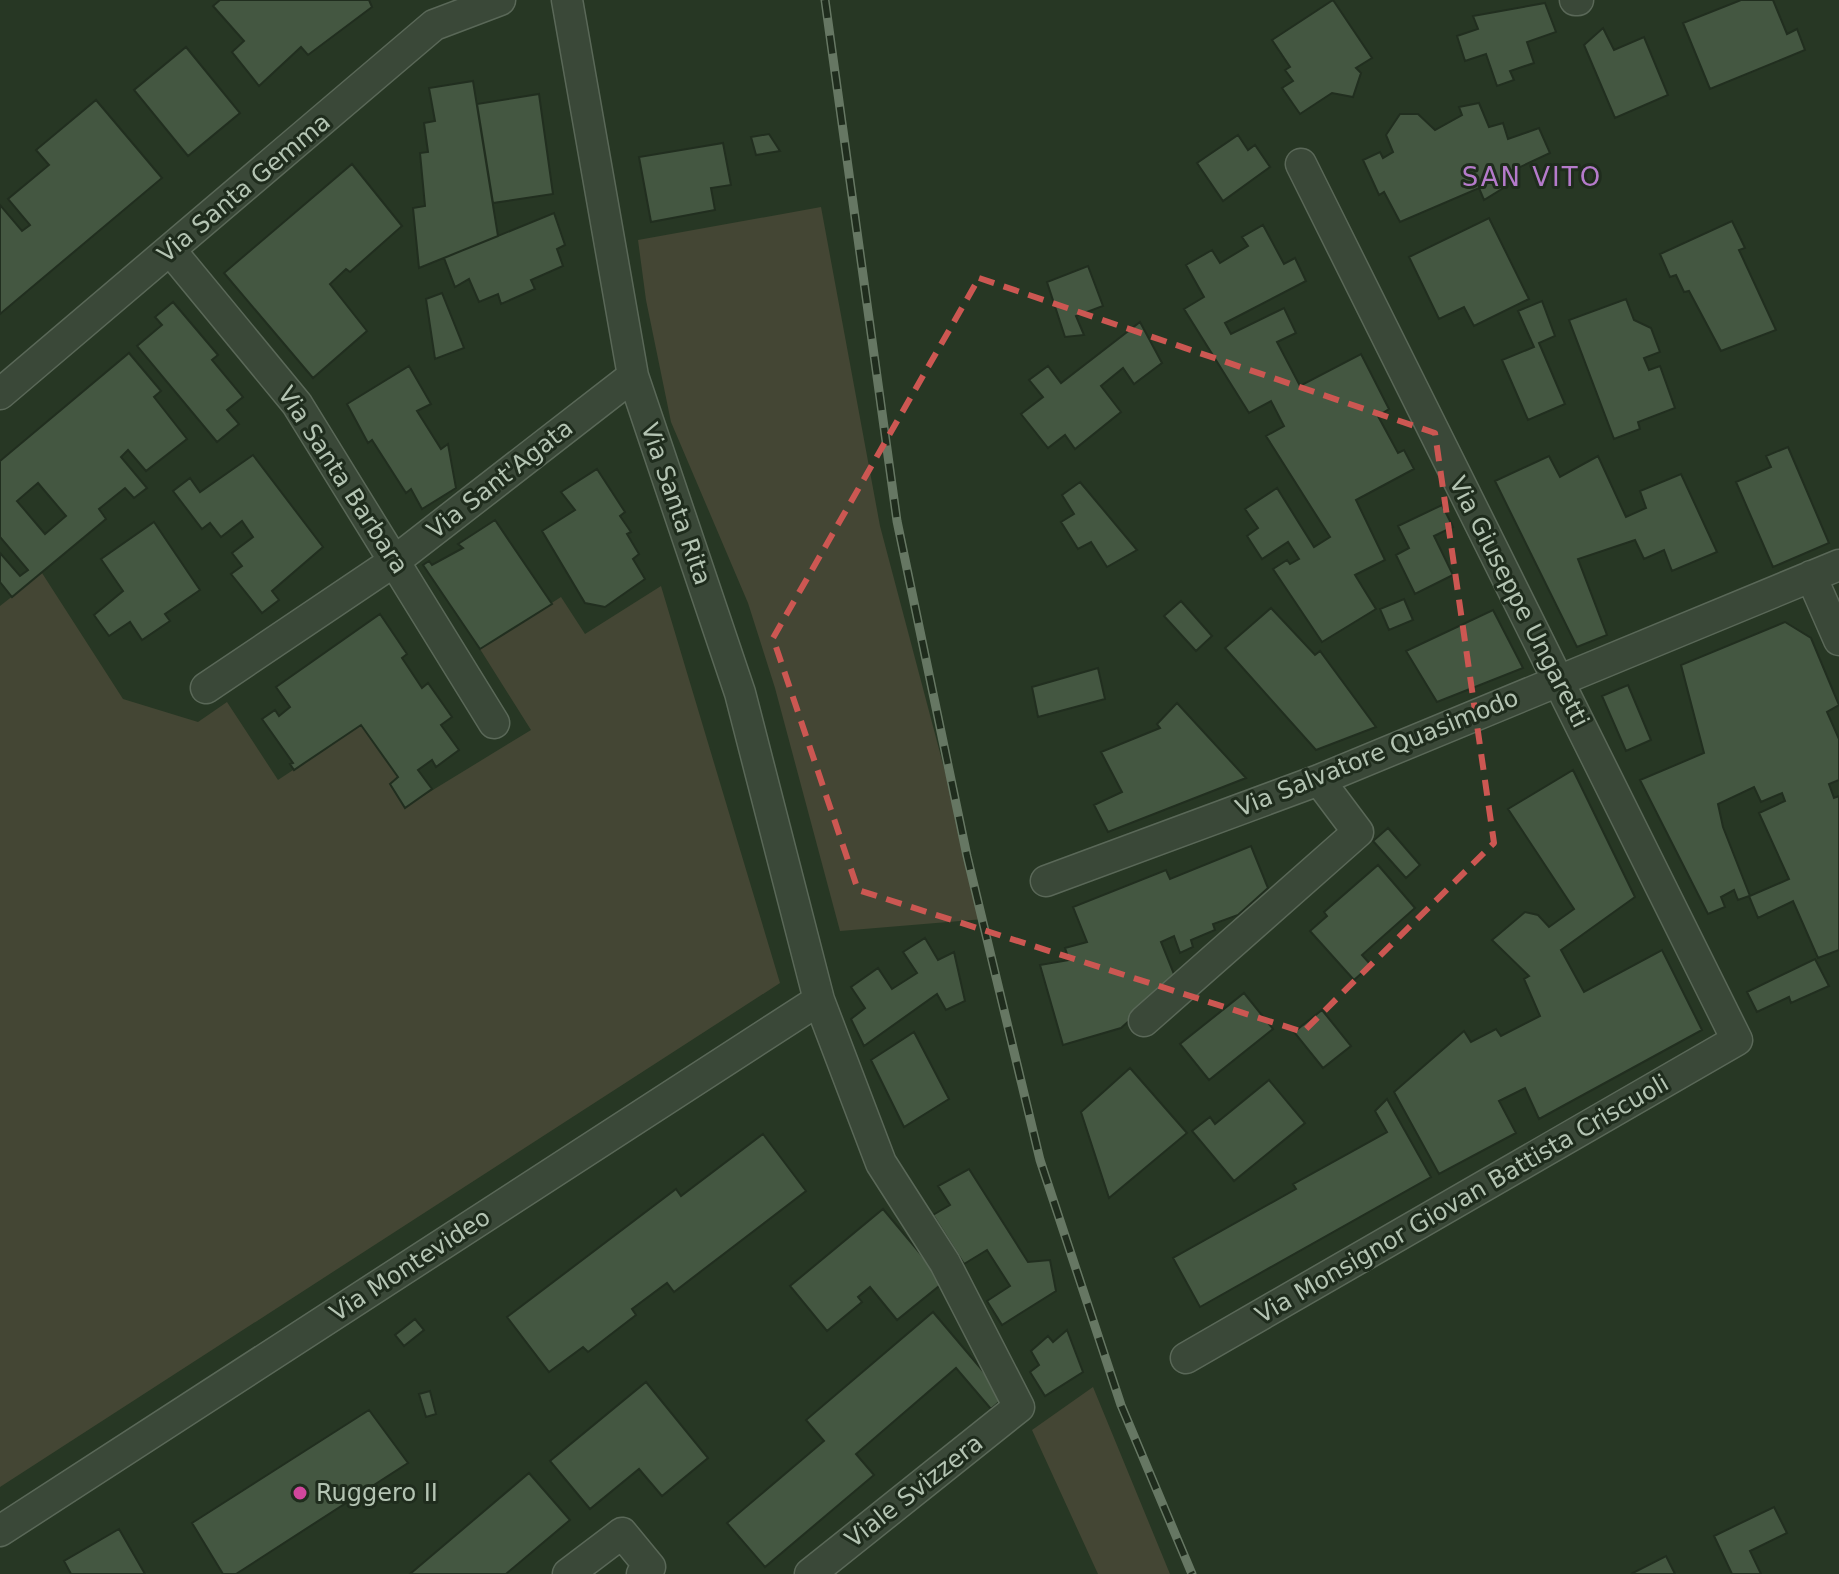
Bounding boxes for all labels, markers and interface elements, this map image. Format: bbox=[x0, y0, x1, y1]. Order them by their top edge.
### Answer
street label: Via Santa Gemma bbox=[152, 108, 336, 268]
district label: SAN VITO bbox=[1462, 162, 1602, 192]
street label: Via Santa Barbara bbox=[272, 381, 414, 579]
street label: Via Sant'Agata bbox=[422, 414, 578, 544]
street label: Via Santa Rita bbox=[635, 419, 717, 589]
street label: Via Giuseppe Ungaretti bbox=[1443, 472, 1595, 732]
street label: Via Salvatore Quasimodo bbox=[1232, 683, 1522, 823]
street label: Via Monsignor Giovan Battista Criscuoli bbox=[1251, 1069, 1673, 1329]
street label: Via Montevideo bbox=[325, 1203, 495, 1327]
street label: Viale Svizzera bbox=[840, 1429, 988, 1553]
place label: Ruggero II bbox=[316, 1479, 438, 1507]
marker: Ruggero II bbox=[291, 1484, 309, 1502]

